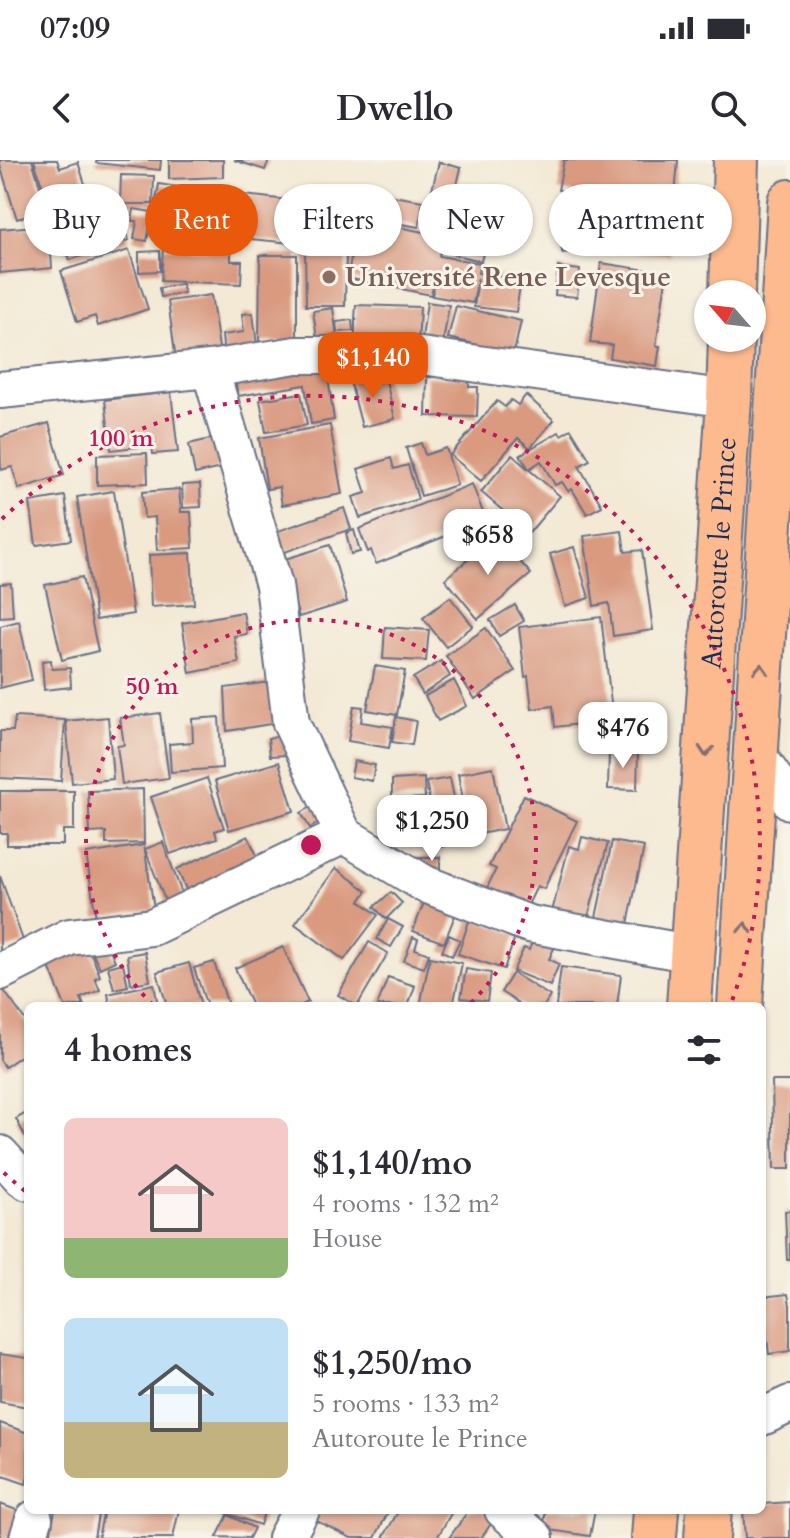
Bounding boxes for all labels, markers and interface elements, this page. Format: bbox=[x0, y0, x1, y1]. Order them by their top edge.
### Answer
text: 07:09 bbox=[40, 8, 110, 49]
text: Dwello bbox=[336, 84, 454, 133]
icon: back bbox=[40, 86, 84, 130]
icon: search bbox=[706, 86, 750, 130]
chip: Buy bbox=[24, 184, 129, 256]
chip: Rent bbox=[145, 184, 258, 256]
chip: Filters bbox=[274, 184, 402, 256]
chip: New bbox=[418, 184, 533, 256]
chip: Apartment bbox=[549, 184, 732, 256]
place label: Université Rene Levesque bbox=[345, 258, 671, 296]
marker: Université Rene Levesque bbox=[320, 268, 338, 286]
north arrow bbox=[694, 280, 766, 352]
map controls bbox=[694, 280, 766, 352]
pin: $1,140 bbox=[308, 332, 438, 400]
text: $1,140 bbox=[336, 340, 410, 375]
text: 100 m bbox=[88, 422, 155, 455]
street label: Autoroute le Prince bbox=[692, 436, 745, 670]
pin: $658 bbox=[441, 509, 535, 577]
text: $658 bbox=[461, 517, 515, 552]
one-way arrow bbox=[752, 662, 769, 675]
text: 50 m bbox=[125, 670, 179, 703]
pin: $476 bbox=[576, 702, 670, 770]
text: $476 bbox=[596, 710, 650, 745]
one-way arrow bbox=[698, 745, 715, 758]
pin: $1,250 bbox=[367, 795, 497, 863]
text: $1,250 bbox=[395, 803, 469, 838]
centre of rings bbox=[297, 831, 325, 859]
one-way arrow bbox=[736, 921, 753, 934]
text: 4 homes bbox=[64, 1027, 192, 1073]
icon: filters bbox=[682, 1028, 726, 1072]
text: $1,140/mo bbox=[312, 1140, 472, 1186]
icon: home bbox=[128, 1150, 224, 1246]
text: 4 rooms · 132 m² bbox=[312, 1186, 499, 1221]
text: House bbox=[312, 1221, 383, 1256]
text: $1,250/mo bbox=[312, 1340, 472, 1386]
icon: home bbox=[128, 1350, 224, 1446]
text: 5 rooms · 133 m² bbox=[312, 1386, 499, 1421]
text: Autoroute le Prince bbox=[312, 1421, 528, 1456]

